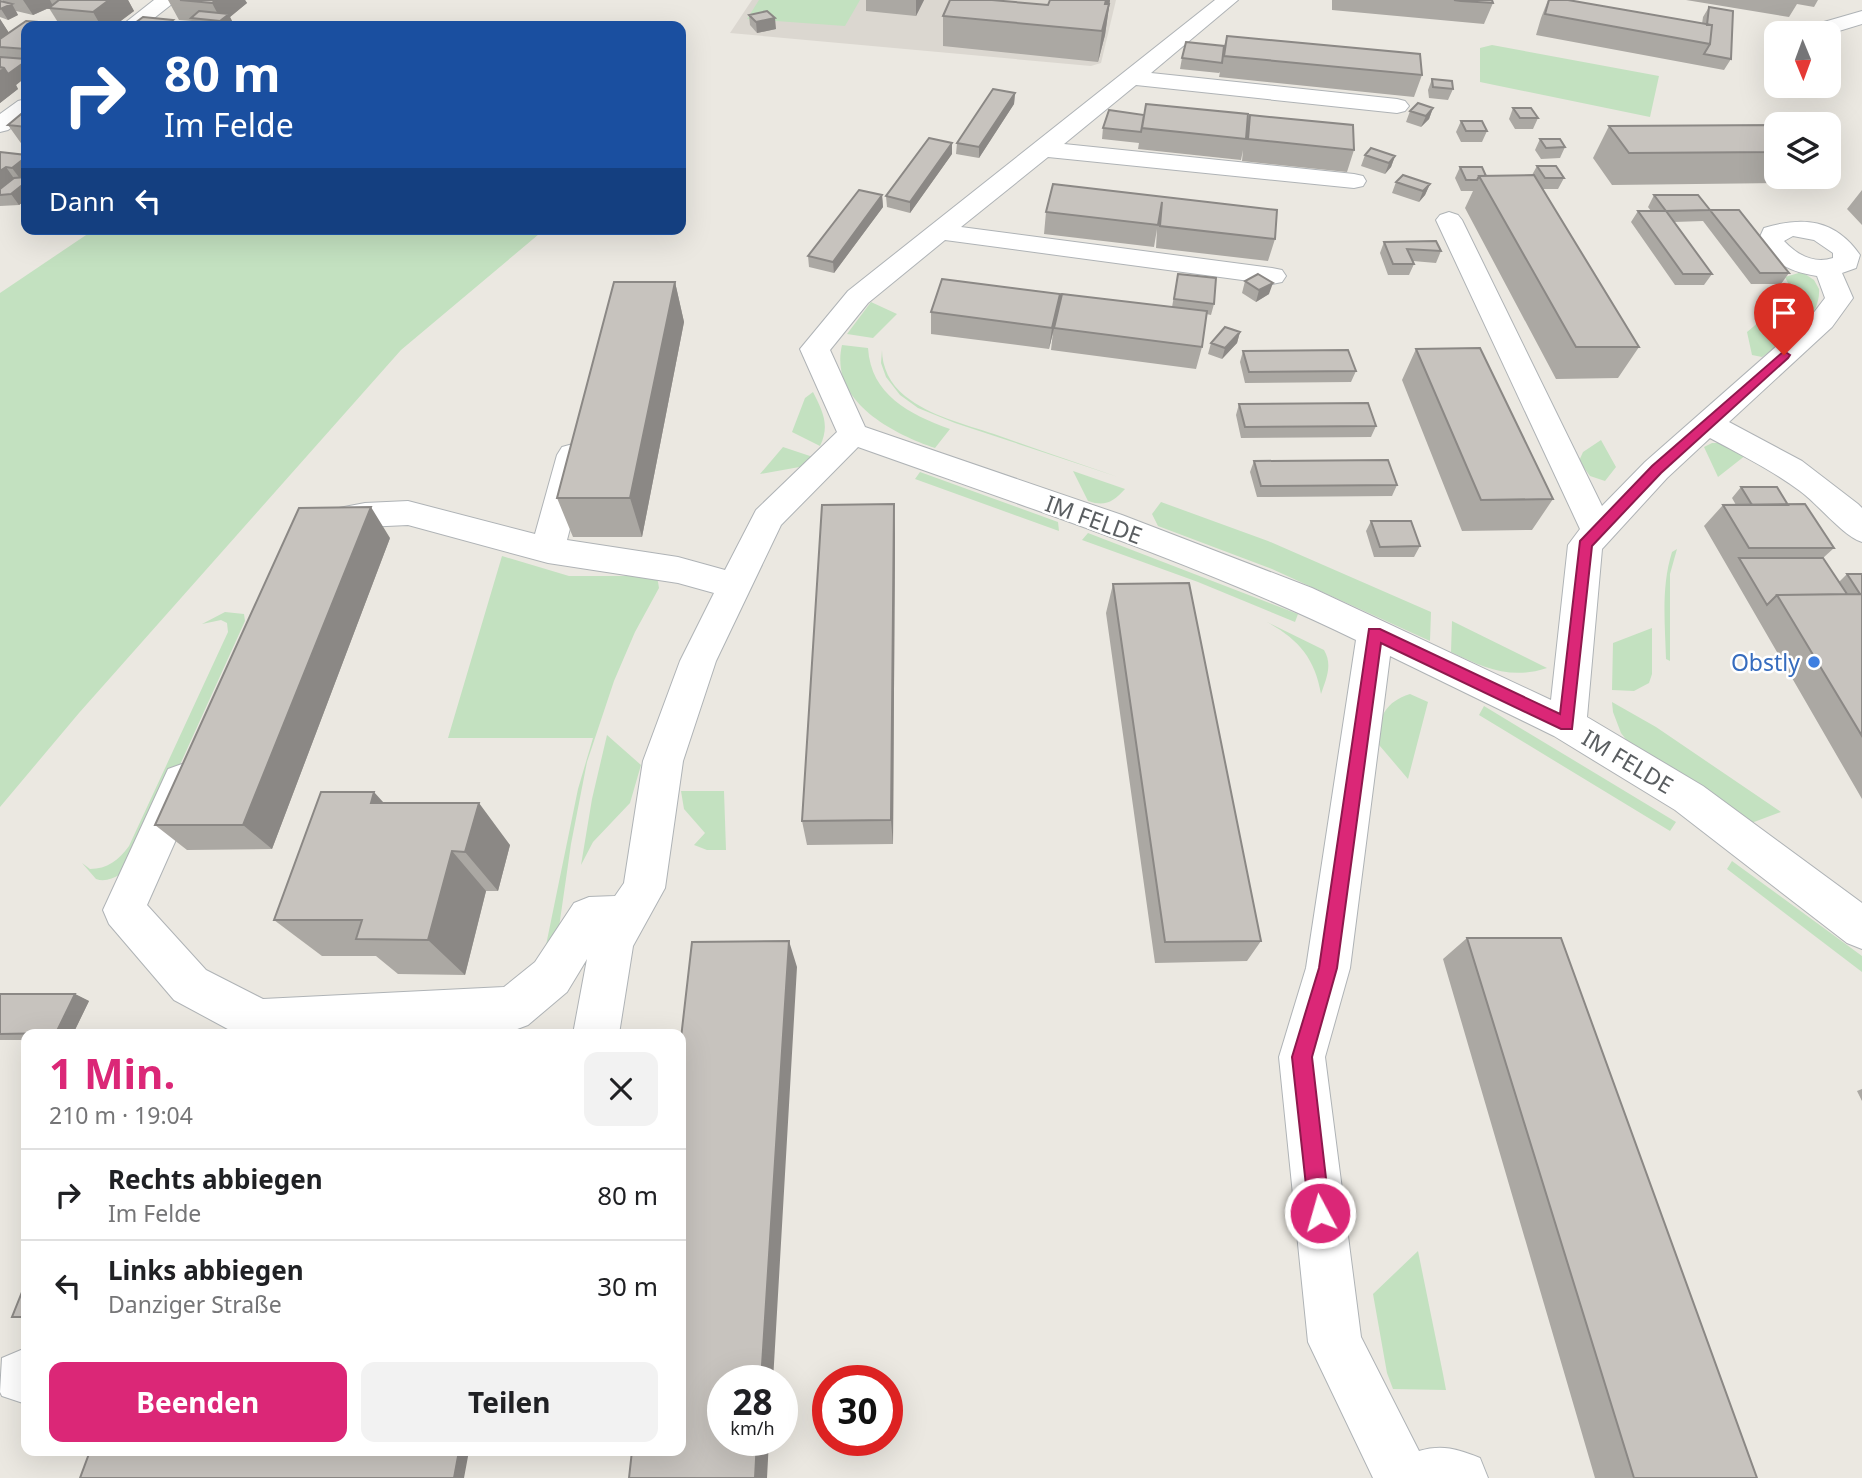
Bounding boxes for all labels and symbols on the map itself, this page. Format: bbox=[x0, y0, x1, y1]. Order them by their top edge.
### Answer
north arrow bbox=[1764, 21, 1841, 98]
pin bbox=[1754, 283, 1814, 355]
street label: IM FELDE bbox=[1041, 487, 1147, 551]
place label: Obstly bbox=[1731, 646, 1800, 678]
marker: Obstly bbox=[1806, 654, 1822, 670]
street label: IM FELDE bbox=[1576, 721, 1680, 801]
position arrow bbox=[1283, 1176, 1357, 1250]
speed limit sign: 30 bbox=[812, 1365, 903, 1456]

